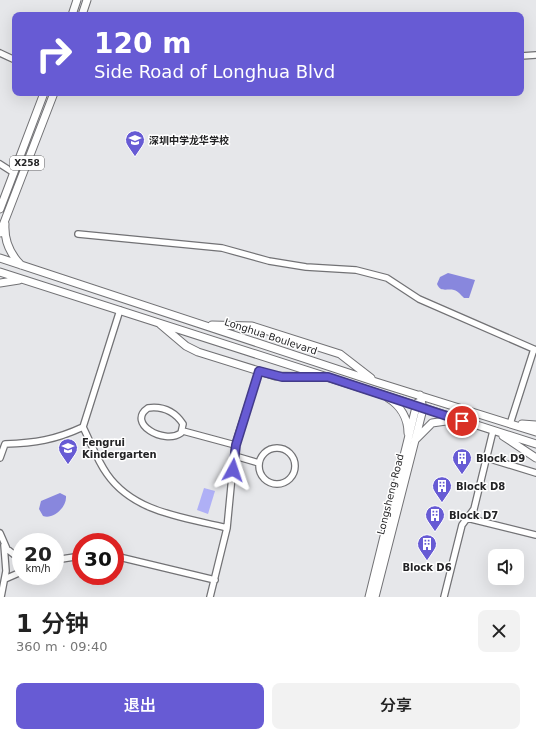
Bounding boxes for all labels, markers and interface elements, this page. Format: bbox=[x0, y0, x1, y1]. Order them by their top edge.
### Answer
text: 120 m bbox=[94, 27, 191, 60]
icon: right bbox=[28, 28, 80, 80]
text: Side Road of Longhua Blvd bbox=[94, 61, 335, 82]
school or university icon: 深圳中学龙华学校 bbox=[124, 129, 146, 157]
place label: 深圳中学龙华学校 bbox=[149, 134, 229, 146]
road number: X258 bbox=[10, 156, 44, 170]
street label: Longhua Boulevard bbox=[223, 316, 319, 357]
pin bbox=[445, 404, 479, 438]
icon: arrive bbox=[451, 410, 473, 432]
school or university icon: Fengrui Kindergarten bbox=[57, 437, 79, 465]
place label: Fengrui Kindergarten bbox=[82, 437, 157, 460]
building icon: Block D9 bbox=[451, 447, 473, 475]
position arrow bbox=[212, 449, 254, 491]
street label: Longsheng Road bbox=[375, 453, 406, 536]
place label: Block D9 bbox=[476, 453, 525, 464]
building icon: Block D8 bbox=[431, 475, 453, 503]
place label: Block D8 bbox=[456, 481, 505, 492]
building icon: Block D7 bbox=[424, 504, 446, 532]
place label: Block D7 bbox=[449, 510, 498, 521]
speed limit sign: 30 bbox=[72, 533, 124, 585]
building icon: Block D6 bbox=[416, 533, 438, 561]
text: 20 bbox=[24, 542, 52, 566]
map controls bbox=[488, 549, 524, 585]
button: sound bbox=[488, 549, 524, 585]
place label: Block D6 bbox=[402, 562, 452, 573]
text: km/h bbox=[25, 563, 51, 574]
text: 1 分钟 bbox=[16, 610, 89, 638]
button: close bbox=[478, 610, 520, 652]
text: 360 m · 09:40 bbox=[16, 639, 107, 654]
button: 退出 bbox=[16, 683, 264, 729]
button: 分享 bbox=[272, 683, 520, 729]

